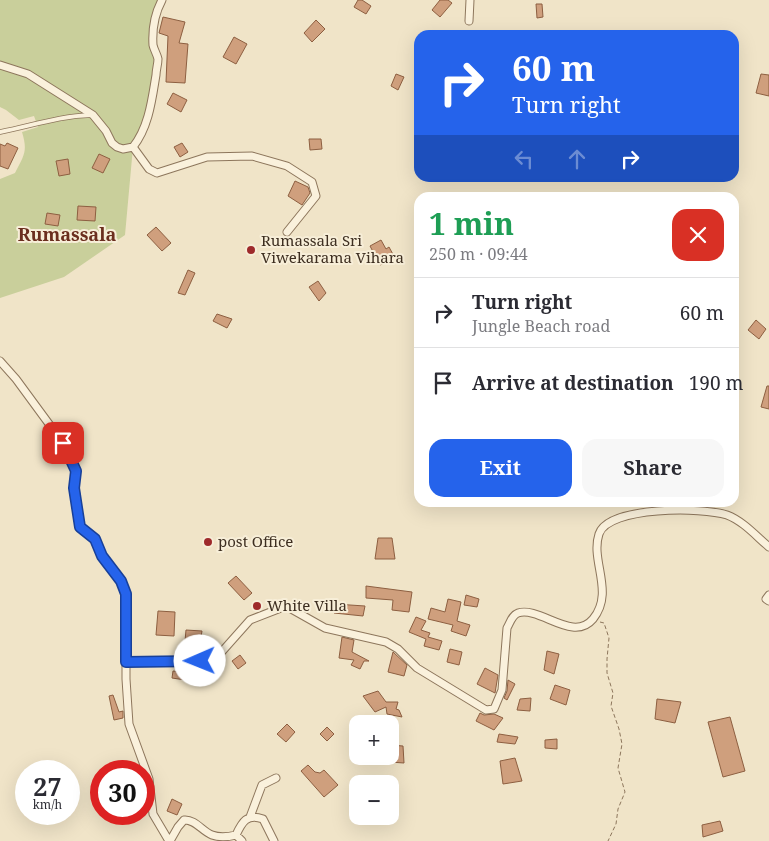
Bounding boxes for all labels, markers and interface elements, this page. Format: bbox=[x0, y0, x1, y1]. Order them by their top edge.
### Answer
text: 60 m bbox=[512, 44, 595, 91]
icon: right bbox=[429, 50, 494, 115]
text: Turn right bbox=[512, 89, 621, 119]
icon: left bbox=[510, 145, 538, 173]
icon: ahead bbox=[563, 145, 591, 173]
icon: right bbox=[616, 145, 644, 173]
text: 1 min bbox=[429, 203, 514, 244]
button: close bbox=[672, 209, 724, 261]
district label: Rumassala bbox=[18, 222, 117, 246]
place label: Rumassala Sri Viwekarama Vihara bbox=[261, 230, 404, 267]
text: 250 m · 09:44 bbox=[429, 243, 528, 265]
marker: Rumassala Sri Viwekarama Vihara bbox=[245, 244, 257, 256]
text: Turn right bbox=[472, 289, 572, 315]
icon: right bbox=[429, 299, 457, 327]
text: 60 m bbox=[680, 300, 724, 326]
text: Jungle Beach road bbox=[472, 315, 610, 337]
icon: arrive bbox=[429, 369, 457, 397]
text: Arrive at destination bbox=[472, 370, 674, 396]
text: 190 m bbox=[689, 370, 744, 396]
pin bbox=[42, 422, 84, 464]
icon: arrive bbox=[49, 429, 77, 457]
button: Exit bbox=[429, 439, 572, 497]
button: Share bbox=[582, 439, 724, 497]
place label: post Office bbox=[218, 531, 293, 551]
marker: post Office bbox=[202, 536, 214, 548]
place label: White Villa bbox=[267, 595, 347, 615]
marker: White Villa bbox=[251, 600, 263, 612]
position arrow bbox=[173, 634, 225, 686]
map controls bbox=[349, 715, 399, 825]
button: + bbox=[349, 715, 399, 765]
speed limit sign: 30 bbox=[90, 760, 155, 825]
text: 27 bbox=[33, 769, 62, 803]
button: − bbox=[349, 775, 399, 825]
text: km/h bbox=[33, 796, 62, 813]

